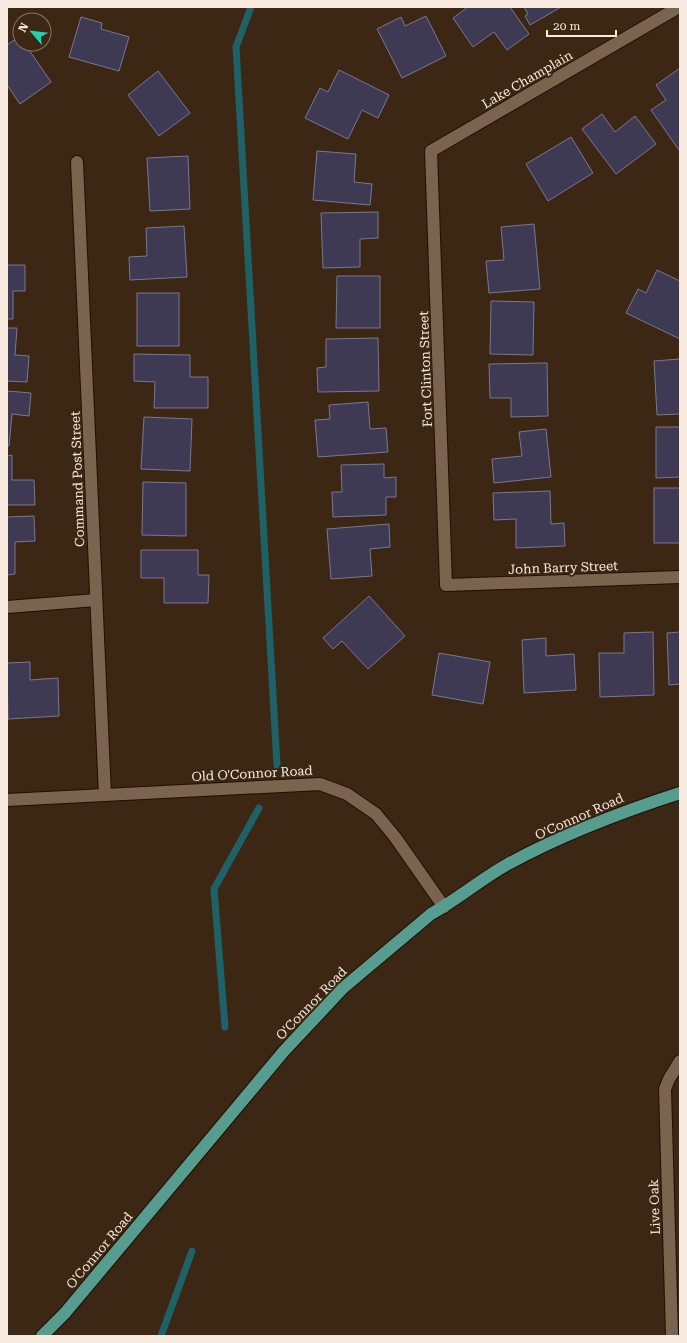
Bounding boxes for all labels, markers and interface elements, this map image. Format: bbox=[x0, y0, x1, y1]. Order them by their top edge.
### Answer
north arrow bbox=[12, 12, 52, 52]
scale bar bbox=[547, 12, 616, 38]
text: 20 m bbox=[553, 19, 580, 33]
text: N bbox=[16, 20, 32, 34]
street label: Lake Champlain bbox=[479, 47, 576, 111]
street label: Fort Clinton Street bbox=[416, 310, 435, 427]
street label: Command Post Street bbox=[68, 411, 87, 547]
street label: John Barry Street bbox=[508, 558, 618, 577]
street label: Old O'Connor Road bbox=[191, 763, 314, 784]
street label: O'Connor Road bbox=[533, 790, 626, 843]
street label: O'Connor Road bbox=[273, 963, 350, 1043]
street label: Live Oak bbox=[646, 1179, 663, 1235]
street label: O'Connor Road bbox=[63, 1209, 136, 1292]

